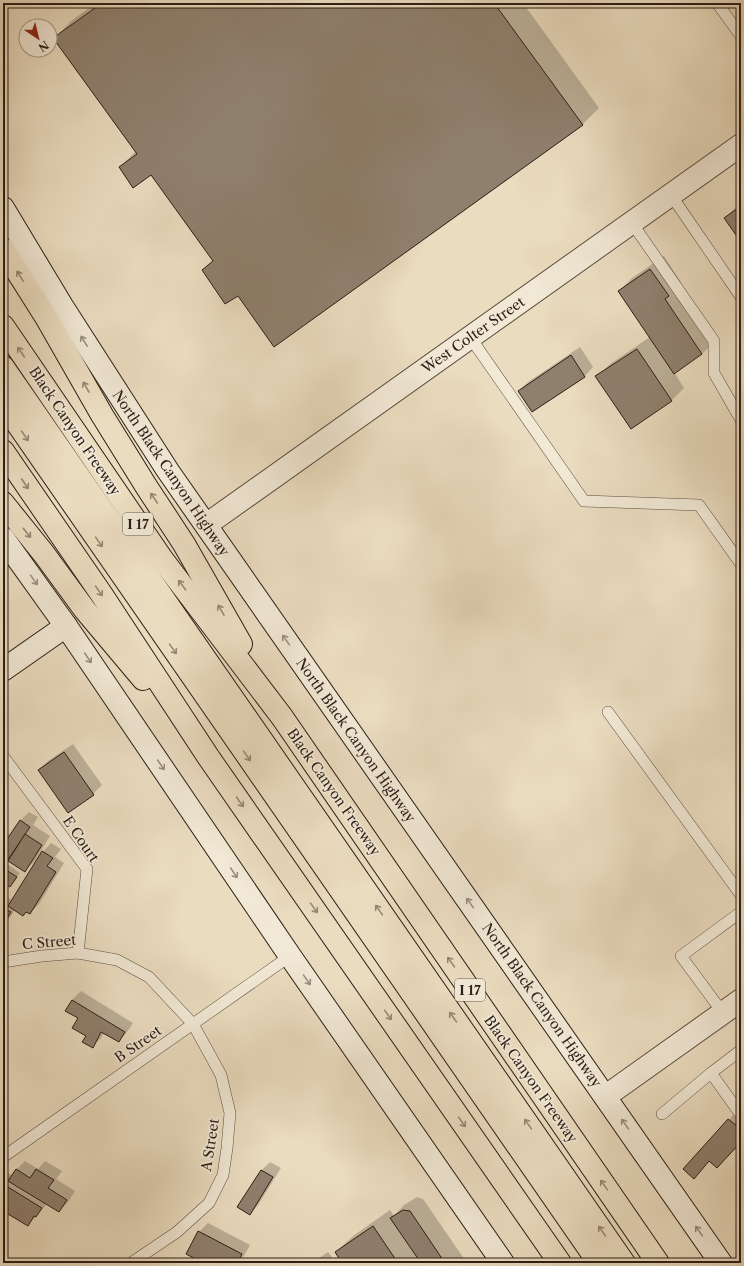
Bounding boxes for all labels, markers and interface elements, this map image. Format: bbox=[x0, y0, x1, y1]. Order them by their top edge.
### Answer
north arrow bbox=[18, 18, 58, 58]
text: N bbox=[35, 38, 52, 55]
one-way arrow bbox=[16, 271, 24, 282]
street label: West Colter Street bbox=[417, 293, 528, 378]
one-way arrow bbox=[79, 335, 87, 347]
one-way arrow bbox=[17, 346, 25, 357]
street label: Black Canyon Freeway bbox=[25, 363, 125, 499]
one-way arrow bbox=[82, 381, 90, 393]
street label: North Black Canyon Highway bbox=[109, 387, 233, 560]
one-way arrow bbox=[21, 430, 29, 441]
one-way arrow bbox=[21, 478, 29, 489]
one-way arrow bbox=[150, 493, 158, 504]
road number: I 17 bbox=[123, 513, 153, 535]
one-way arrow bbox=[23, 528, 32, 539]
one-way arrow bbox=[95, 537, 103, 548]
one-way arrow bbox=[30, 575, 38, 586]
one-way arrow bbox=[178, 580, 186, 591]
one-way arrow bbox=[95, 585, 103, 596]
one-way arrow bbox=[217, 604, 225, 616]
one-way arrow bbox=[282, 635, 290, 646]
one-way arrow bbox=[169, 643, 177, 654]
one-way arrow bbox=[84, 652, 92, 663]
street label: North Black Canyon Highway bbox=[292, 654, 420, 826]
street label: Black Canyon Freeway bbox=[283, 725, 385, 859]
one-way arrow bbox=[243, 750, 251, 761]
one-way arrow bbox=[157, 760, 165, 771]
one-way arrow bbox=[236, 796, 244, 807]
street label: E Court bbox=[59, 812, 103, 866]
one-way arrow bbox=[230, 867, 238, 878]
one-way arrow bbox=[466, 897, 474, 908]
one-way arrow bbox=[310, 903, 318, 914]
one-way arrow bbox=[375, 905, 383, 916]
street label: North Black Canyon Highway bbox=[478, 919, 606, 1091]
street label: C Street bbox=[21, 931, 77, 953]
one-way arrow bbox=[447, 957, 455, 968]
one-way arrow bbox=[303, 975, 311, 986]
road number: I 17 bbox=[455, 979, 485, 1001]
one-way arrow bbox=[384, 1009, 392, 1020]
one-way arrow bbox=[449, 1012, 457, 1023]
street label: Black Canyon Freeway bbox=[480, 1012, 582, 1146]
street label: B Street bbox=[111, 1021, 165, 1067]
one-way arrow bbox=[458, 1116, 466, 1127]
street label: A Street bbox=[197, 1117, 223, 1174]
one-way arrow bbox=[524, 1119, 532, 1130]
one-way arrow bbox=[621, 1119, 629, 1130]
one-way arrow bbox=[600, 1179, 608, 1190]
one-way arrow bbox=[598, 1226, 606, 1237]
one-way arrow bbox=[695, 1226, 703, 1237]

